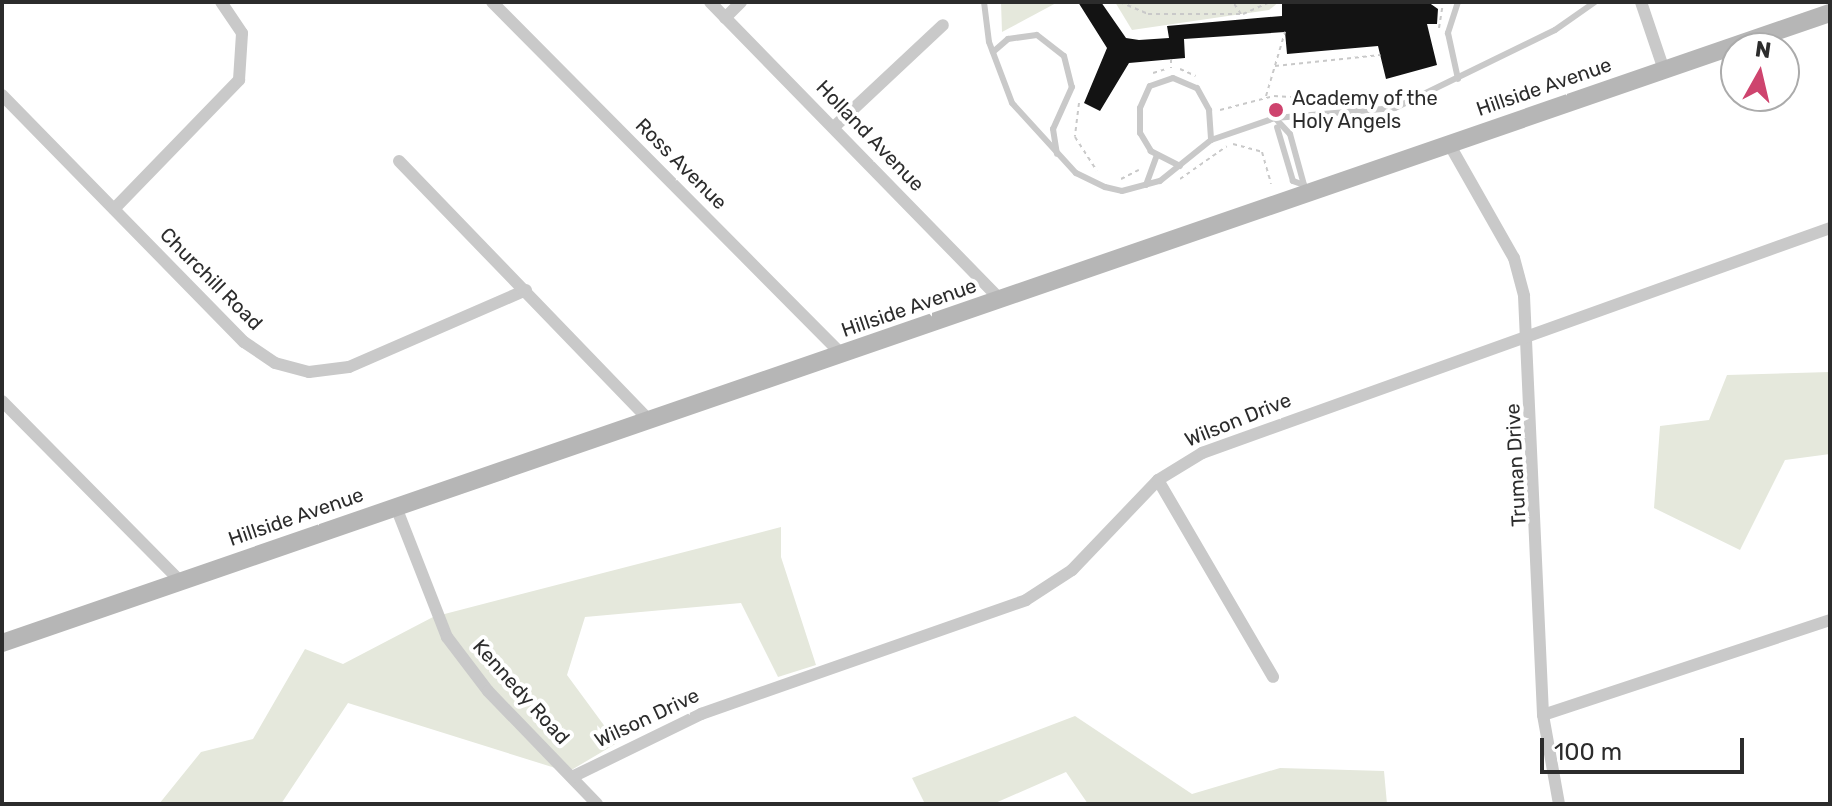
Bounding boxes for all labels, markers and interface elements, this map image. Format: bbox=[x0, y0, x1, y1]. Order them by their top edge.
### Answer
north arrow bbox=[1720, 32, 1800, 112]
text: N bbox=[1753, 35, 1773, 64]
street label: Hillside Avenue bbox=[1473, 53, 1615, 121]
street label: Holland Avenue bbox=[811, 75, 929, 197]
place label: Academy of the Holy Angels bbox=[1292, 86, 1439, 133]
marker: Academy of the Holy Angels bbox=[1267, 101, 1285, 119]
street label: Ross Avenue bbox=[630, 113, 732, 215]
street label: Churchill Road bbox=[155, 223, 267, 335]
street label: Hillside Avenue bbox=[838, 274, 980, 342]
street label: Wilson Drive bbox=[1181, 388, 1295, 452]
street label: Truman Drive bbox=[1501, 403, 1531, 527]
street label: Hillside Avenue bbox=[225, 483, 367, 551]
street label: Kennedy Road bbox=[467, 634, 575, 750]
street label: Wilson Drive bbox=[591, 683, 703, 753]
scale bar bbox=[1544, 722, 1748, 772]
text: 100 m bbox=[1554, 738, 1622, 766]

